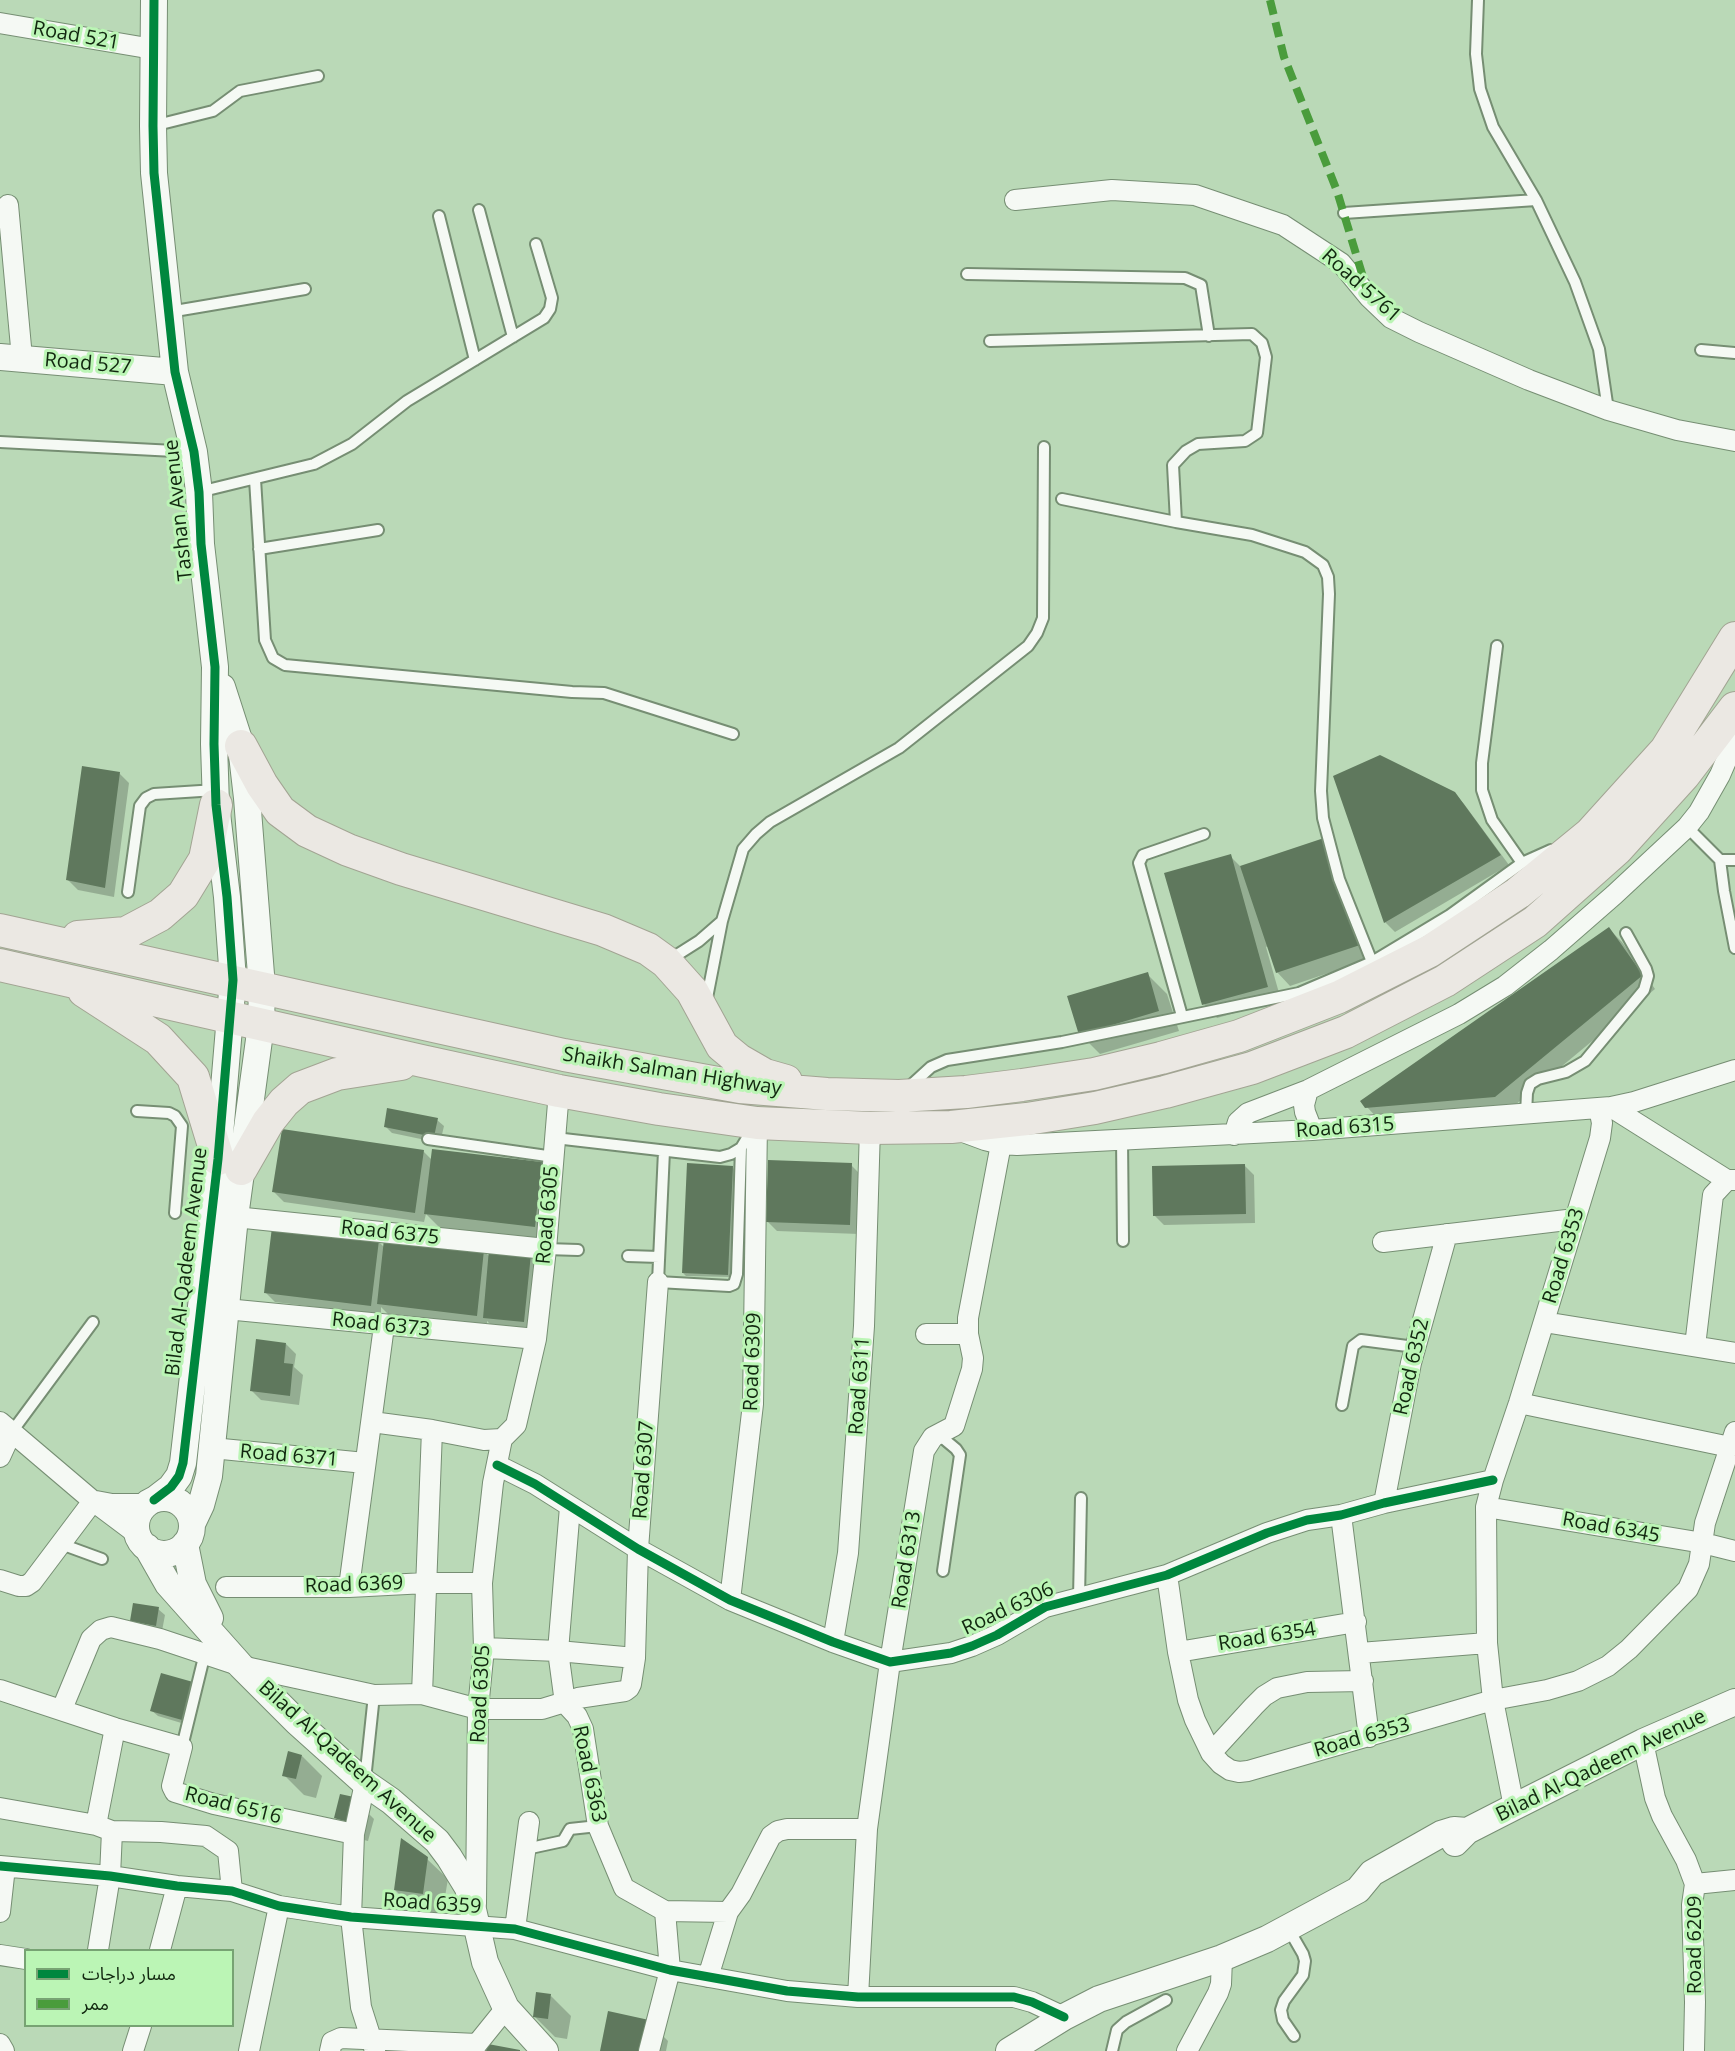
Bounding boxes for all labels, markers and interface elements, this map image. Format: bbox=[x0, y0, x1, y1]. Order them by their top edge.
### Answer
street label: Road 521 bbox=[31, 17, 121, 55]
street label: Road 5761 bbox=[1316, 244, 1406, 328]
street label: Road 527 bbox=[44, 348, 132, 380]
street label: Tashan Avenue bbox=[160, 438, 198, 582]
street label: Shaikh Salman Highway bbox=[561, 1043, 783, 1101]
street label: Road 6315 bbox=[1295, 1113, 1395, 1143]
street label: Bilad Al-Qadeem Avenue bbox=[161, 1146, 213, 1378]
street label: Road 6305 bbox=[532, 1165, 564, 1265]
street label: Road 6353 bbox=[1538, 1205, 1590, 1307]
street label: Road 6375 bbox=[340, 1216, 440, 1250]
street label: Road 6373 bbox=[331, 1308, 431, 1342]
street label: Road 6309 bbox=[739, 1312, 767, 1412]
street label: Road 6352 bbox=[1389, 1316, 1435, 1418]
street label: Road 6311 bbox=[845, 1336, 875, 1436]
street label: Road 6307 bbox=[629, 1420, 659, 1520]
street label: Road 6371 bbox=[239, 1440, 339, 1472]
street label: Road 6345 bbox=[1560, 1508, 1662, 1548]
street label: Road 6313 bbox=[887, 1509, 927, 1611]
street label: Road 6369 bbox=[304, 1571, 404, 1599]
street label: Road 6306 bbox=[958, 1577, 1058, 1641]
street label: Road 6354 bbox=[1216, 1617, 1318, 1657]
street label: Road 6305 bbox=[466, 1644, 496, 1744]
street label: Bilad Al-Qadeem Avenue bbox=[253, 1676, 441, 1848]
street label: Bilad Al-Qadeem Avenue bbox=[1492, 1705, 1710, 1827]
street label: Road 6353 bbox=[1311, 1713, 1413, 1763]
street label: Road 6363 bbox=[567, 1723, 611, 1825]
street label: Road 6516 bbox=[182, 1782, 284, 1830]
street label: Road 6359 bbox=[382, 1889, 482, 1919]
street label: Road 6209 bbox=[1683, 1896, 1707, 1994]
legend bbox=[24, 1949, 234, 2027]
text: مسار دراجات bbox=[82, 1961, 176, 1985]
text: ممر bbox=[82, 1991, 109, 2015]

